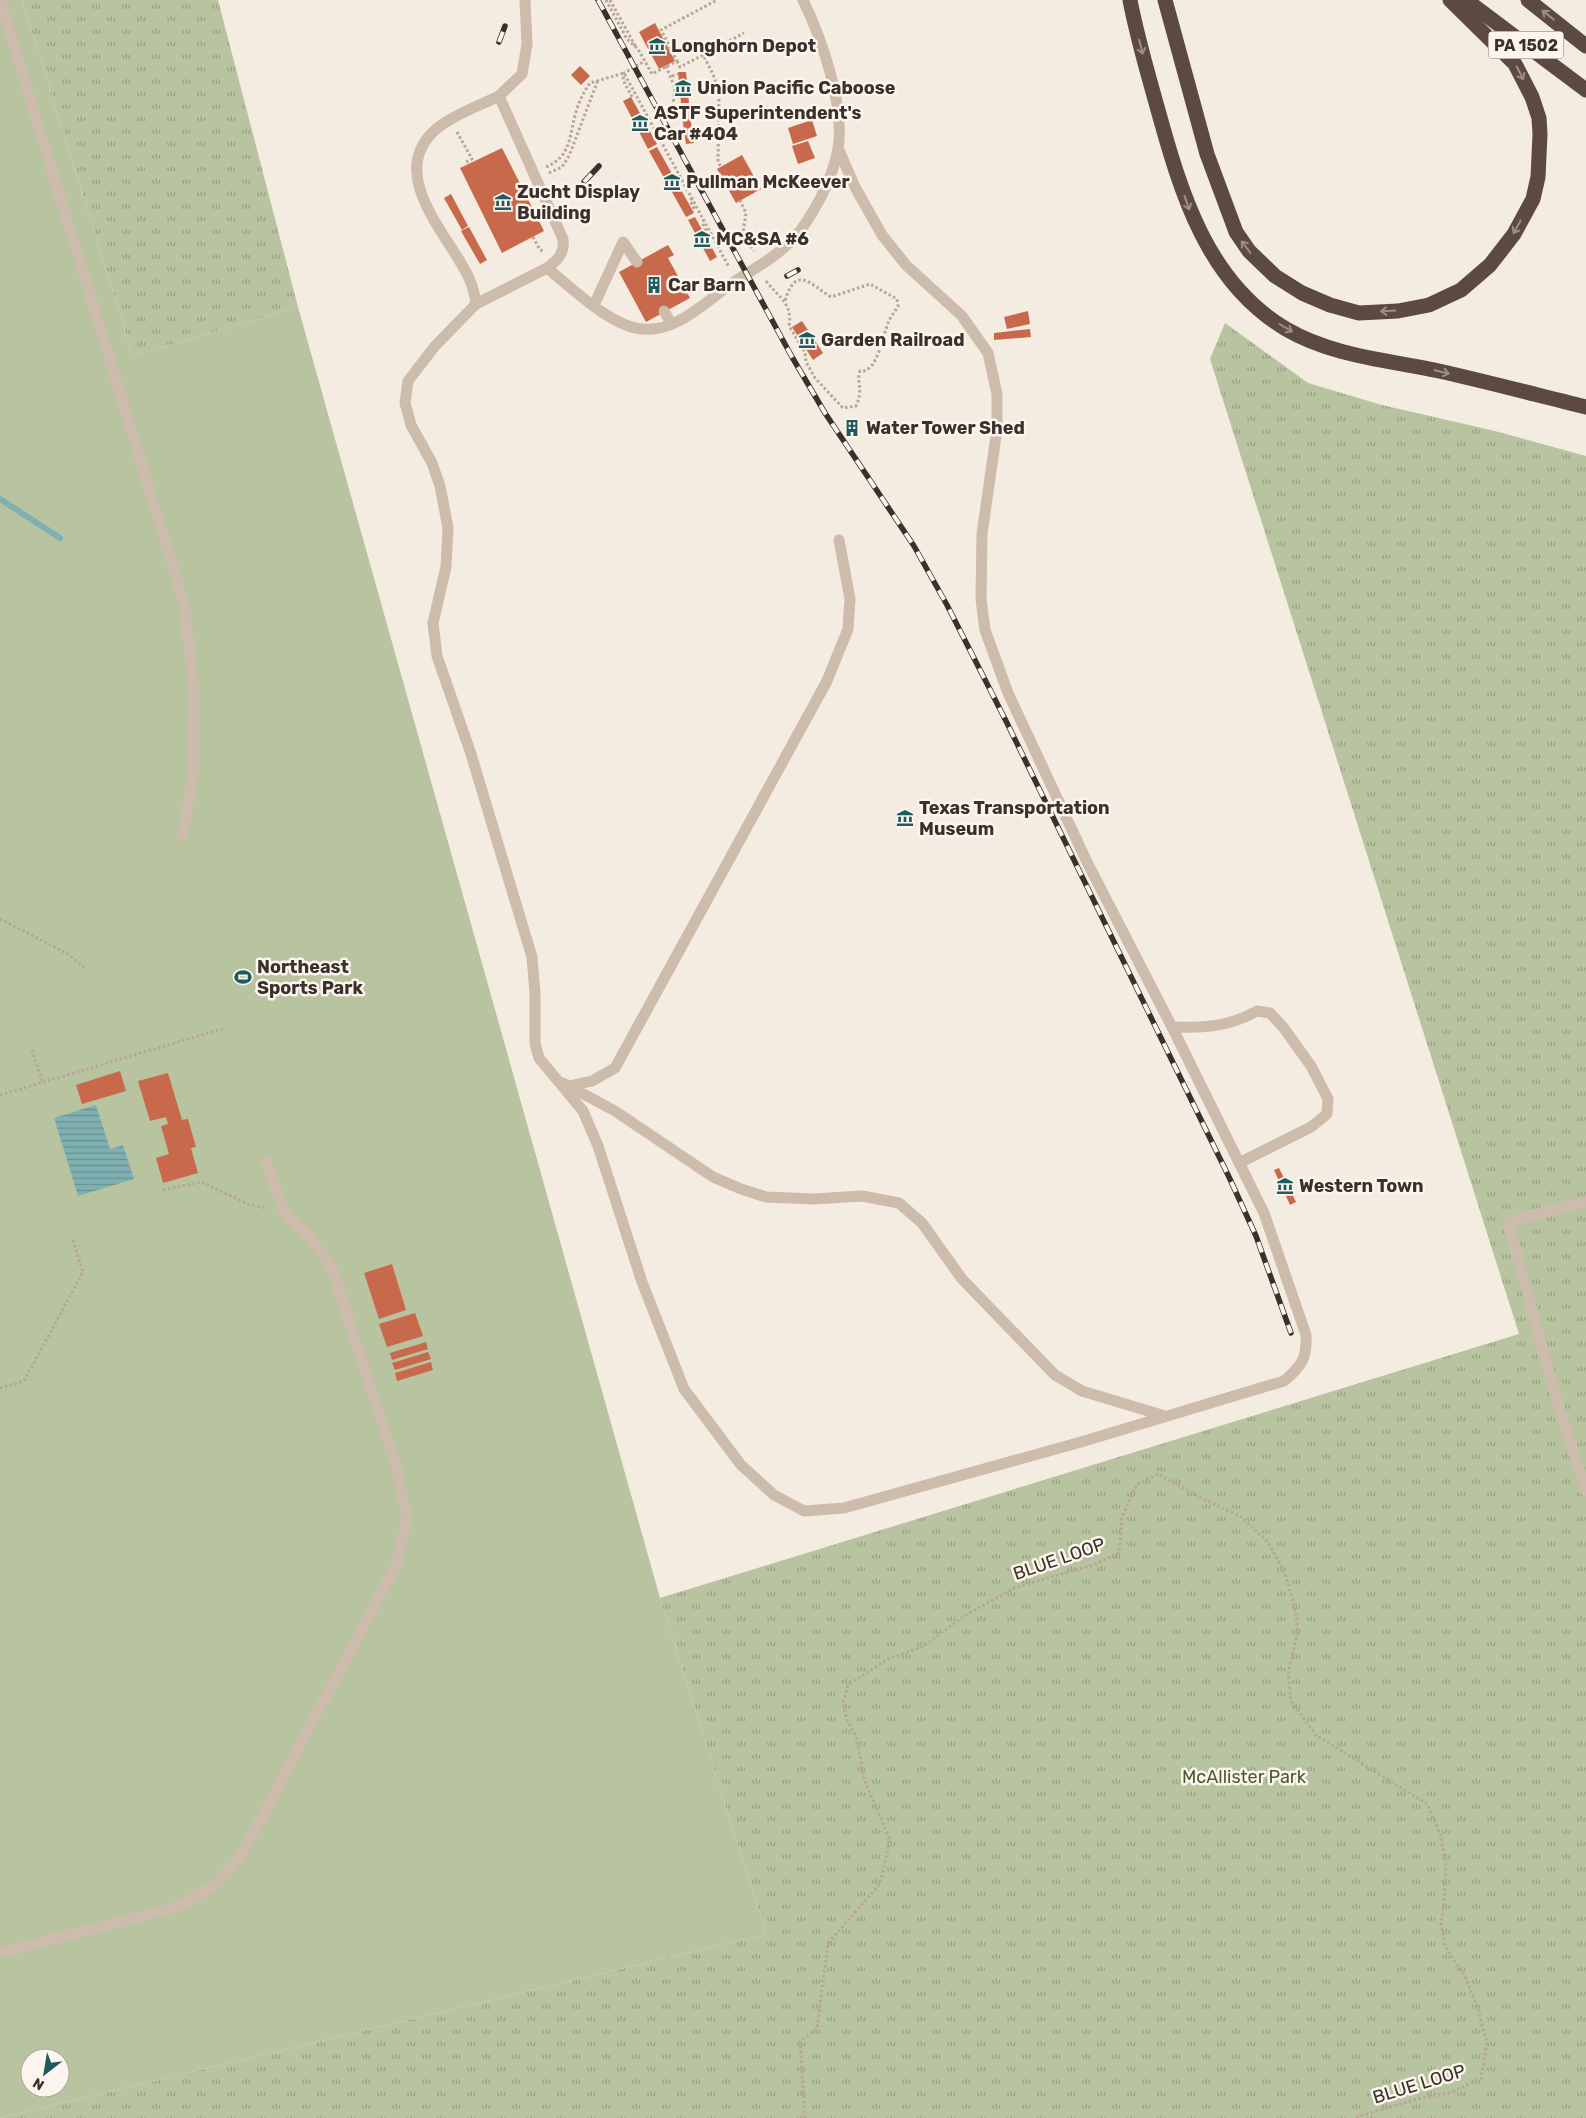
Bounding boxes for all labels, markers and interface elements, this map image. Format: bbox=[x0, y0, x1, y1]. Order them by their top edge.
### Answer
one-way arrow bbox=[1541, 10, 1555, 20]
road number: PA 1502 bbox=[1488, 32, 1564, 58]
place label: Longhorn Depot bbox=[671, 35, 816, 57]
museum icon: Longhorn Depot bbox=[647, 36, 667, 56]
one-way arrow bbox=[1137, 39, 1146, 55]
one-way arrow bbox=[1516, 65, 1525, 80]
place label: Union Pacific Caboose bbox=[697, 77, 896, 99]
museum icon: Union Pacific Caboose bbox=[673, 78, 693, 98]
place label: ASTF Superintendent's Car #404 bbox=[654, 102, 861, 145]
museum icon: ASTF Superintendent's Car #404 bbox=[630, 113, 650, 133]
place label: Pullman McKeever bbox=[686, 171, 850, 193]
museum icon: Pullman McKeever bbox=[662, 172, 682, 192]
place label: Zucht Display Building bbox=[517, 181, 640, 224]
museum icon: Zucht Display Building bbox=[493, 192, 513, 212]
one-way arrow bbox=[1183, 195, 1192, 210]
one-way arrow bbox=[1512, 219, 1522, 233]
place label: MC&SA #6 bbox=[716, 228, 809, 250]
museum icon: MC&SA #6 bbox=[692, 229, 712, 249]
one-way arrow bbox=[1241, 240, 1251, 254]
place label: Car Barn bbox=[668, 274, 746, 296]
building icon: Car Barn bbox=[644, 275, 664, 295]
one-way arrow bbox=[1380, 307, 1396, 316]
one-way arrow bbox=[1279, 323, 1293, 333]
place label: Garden Railroad bbox=[821, 329, 965, 351]
museum icon: Garden Railroad bbox=[797, 330, 817, 350]
one-way arrow bbox=[1433, 368, 1449, 377]
place label: Water Tower Shed bbox=[866, 417, 1025, 439]
building icon: Water Tower Shed bbox=[842, 418, 862, 438]
place label: Texas Transportation Museum bbox=[919, 797, 1110, 840]
museum icon: Texas Transportation Museum bbox=[895, 808, 915, 828]
place label: Northeast Sports Park bbox=[257, 956, 363, 999]
sports icon: Northeast Sports Park bbox=[233, 967, 253, 987]
place label: Western Town bbox=[1299, 1175, 1424, 1197]
museum icon: Western Town bbox=[1275, 1176, 1295, 1196]
street label: BLUE LOOP bbox=[1010, 1533, 1108, 1585]
park label: McAllister Park bbox=[1182, 1766, 1307, 1788]
north arrow bbox=[20, 2048, 70, 2098]
street label: BLUE LOOP bbox=[1370, 2059, 1468, 2109]
text: N bbox=[30, 2074, 47, 2094]

